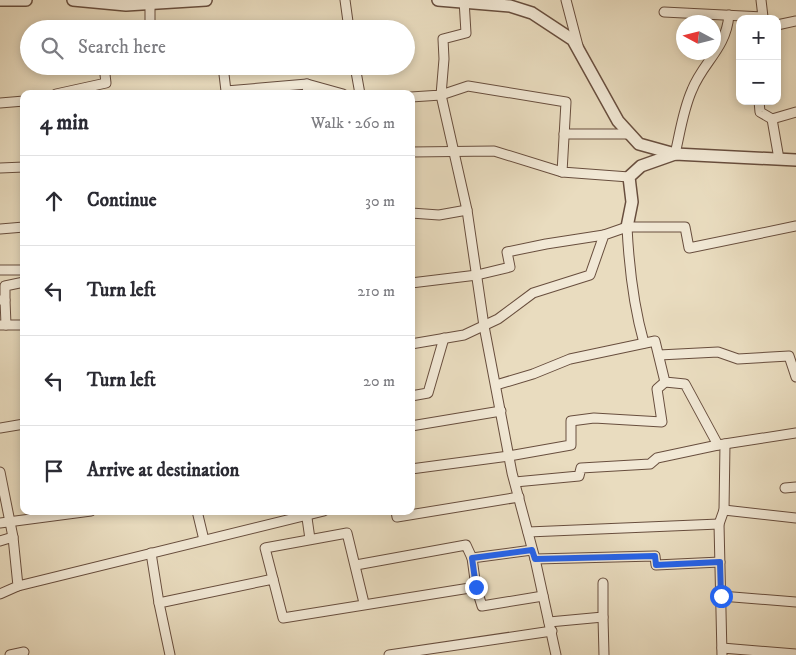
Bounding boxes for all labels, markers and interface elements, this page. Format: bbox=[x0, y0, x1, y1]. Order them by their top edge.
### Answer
north arrow bbox=[676, 15, 721, 60]
map controls bbox=[736, 15, 781, 105]
button: + bbox=[736, 15, 781, 60]
search box bbox=[20, 20, 415, 75]
icon: search bbox=[38, 34, 66, 62]
text: Search here bbox=[78, 36, 166, 59]
button: − bbox=[736, 60, 781, 105]
text: 4 min bbox=[40, 110, 89, 136]
text: Walk · 260 m bbox=[311, 113, 395, 133]
icon: ahead bbox=[40, 187, 68, 215]
text: Continue bbox=[87, 189, 157, 212]
text: 30 m bbox=[365, 191, 395, 211]
icon: left bbox=[40, 277, 68, 305]
text: Turn left bbox=[87, 279, 156, 302]
text: 210 m bbox=[357, 281, 395, 301]
icon: left bbox=[40, 367, 68, 395]
text: Turn left bbox=[87, 369, 156, 392]
text: 20 m bbox=[363, 371, 395, 391]
icon: arrive bbox=[40, 457, 68, 485]
text: Arrive at destination bbox=[87, 459, 239, 482]
route end bbox=[465, 576, 488, 599]
route start bbox=[710, 585, 733, 608]

